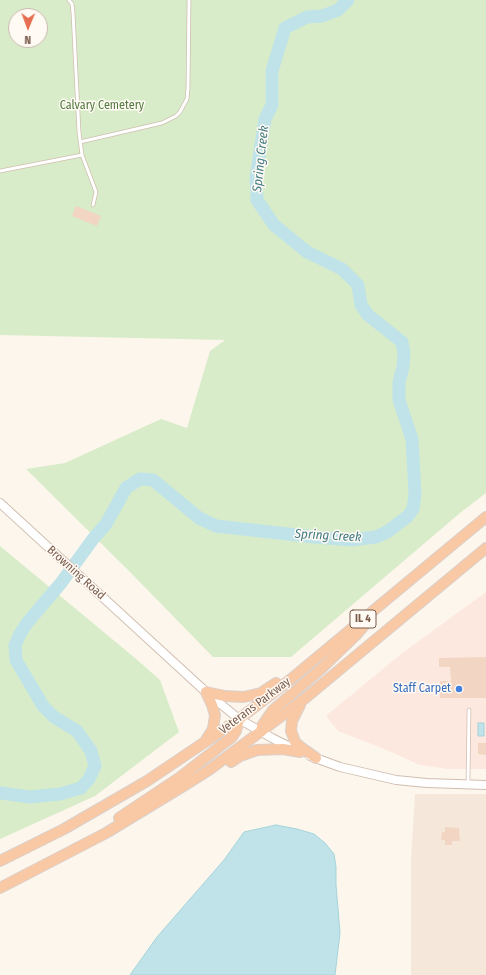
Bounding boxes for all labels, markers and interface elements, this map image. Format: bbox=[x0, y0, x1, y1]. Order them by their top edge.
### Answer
north arrow bbox=[8, 8, 48, 48]
text: N bbox=[24, 33, 31, 46]
park label: Calvary Cemetery bbox=[60, 99, 144, 113]
water label: Spring Creek bbox=[250, 125, 272, 193]
water label: Spring Creek bbox=[294, 526, 362, 546]
street label: Browning Road bbox=[44, 543, 108, 603]
road number: IL 4 bbox=[350, 610, 376, 628]
street label: Veterans Parkway bbox=[217, 675, 293, 737]
place label: Staff Carpet bbox=[393, 682, 451, 696]
marker: Staff Carpet bbox=[454, 684, 464, 694]

